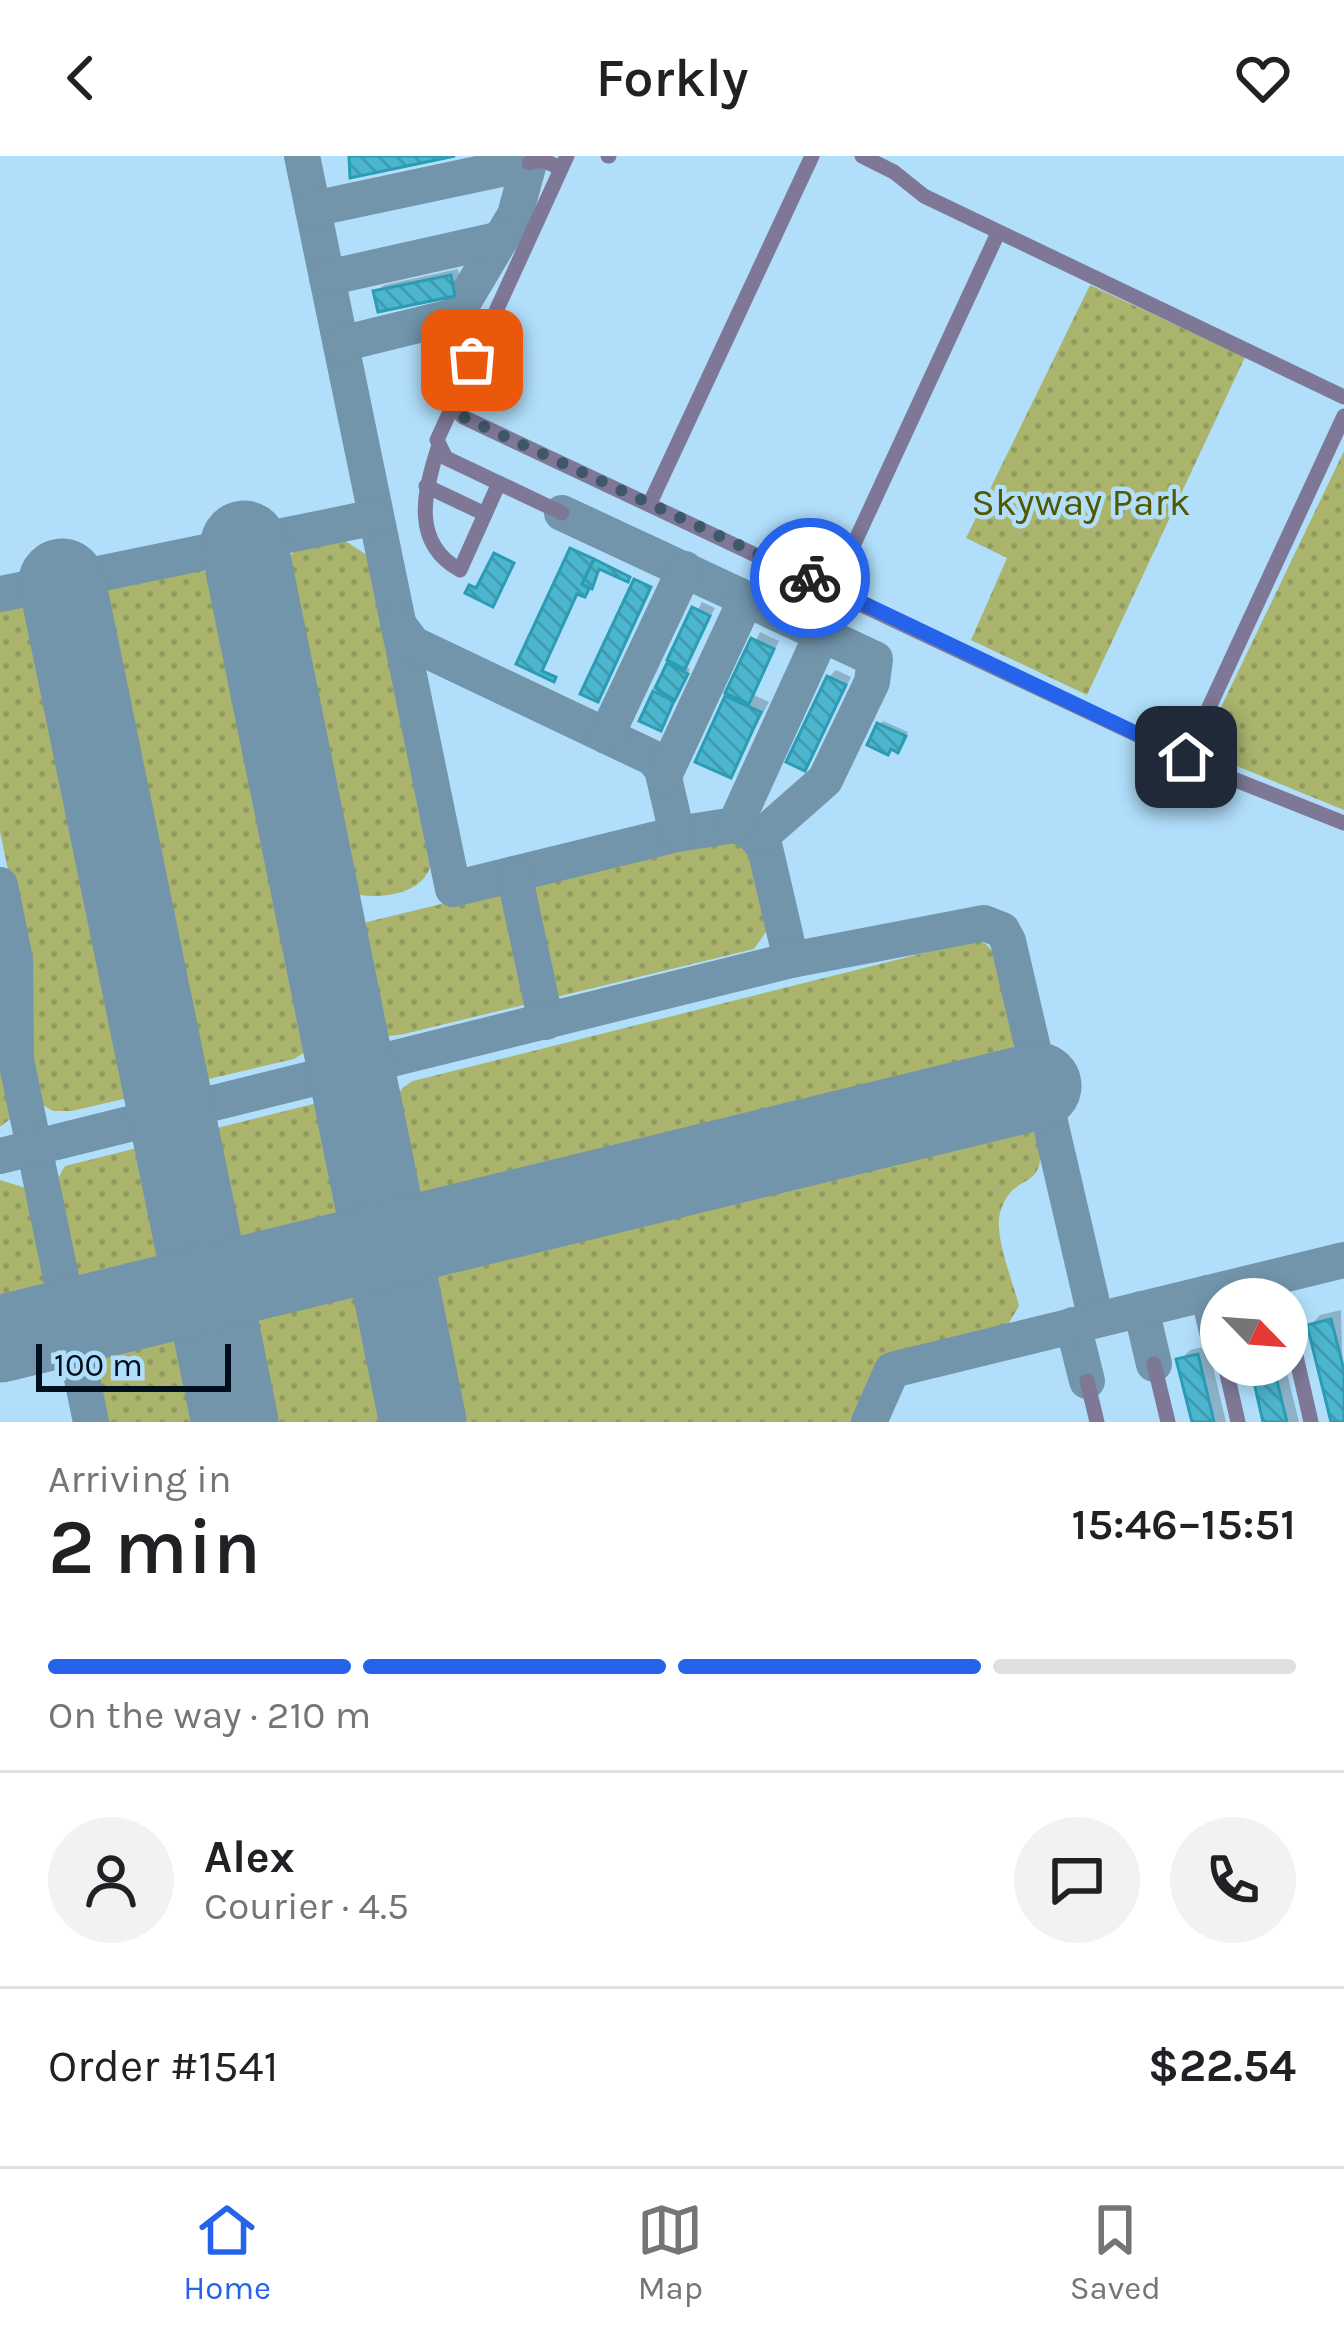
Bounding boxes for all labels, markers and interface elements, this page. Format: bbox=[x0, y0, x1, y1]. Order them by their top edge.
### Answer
icon: back bbox=[48, 45, 114, 111]
icon: heart bbox=[1230, 45, 1296, 111]
text: Forkly bbox=[596, 46, 748, 110]
pin bbox=[421, 309, 523, 411]
icon: bag bbox=[439, 327, 505, 393]
park label: Skyway Park bbox=[971, 479, 1191, 525]
courier bbox=[750, 518, 870, 638]
icon: bike bbox=[777, 545, 843, 611]
pin bbox=[1135, 706, 1237, 808]
icon: home bbox=[1153, 724, 1219, 790]
north arrow bbox=[1200, 1278, 1308, 1386]
map controls bbox=[1200, 1278, 1308, 1386]
scale bar bbox=[36, 1338, 231, 1391]
text: 100 m bbox=[54, 1346, 143, 1384]
text: Arriving in bbox=[48, 1456, 231, 1502]
text: 15:46–15:51 bbox=[1071, 1498, 1296, 1550]
text: 2 min bbox=[48, 1501, 261, 1593]
text: On the way · 210 m bbox=[48, 1692, 371, 1738]
button: person bbox=[48, 1817, 174, 1943]
button: chat bbox=[1014, 1817, 1140, 1943]
button: phone bbox=[1170, 1817, 1296, 1943]
text: Alex bbox=[204, 1831, 295, 1883]
text: Courier · 4.5 bbox=[204, 1883, 409, 1929]
text: Order #1541 bbox=[48, 2040, 278, 2092]
text: $22.54 bbox=[1148, 2040, 1296, 2092]
tab: Home bbox=[183, 2197, 271, 2307]
tab: Map bbox=[637, 2197, 703, 2307]
tab: Saved bbox=[1070, 2197, 1161, 2307]

